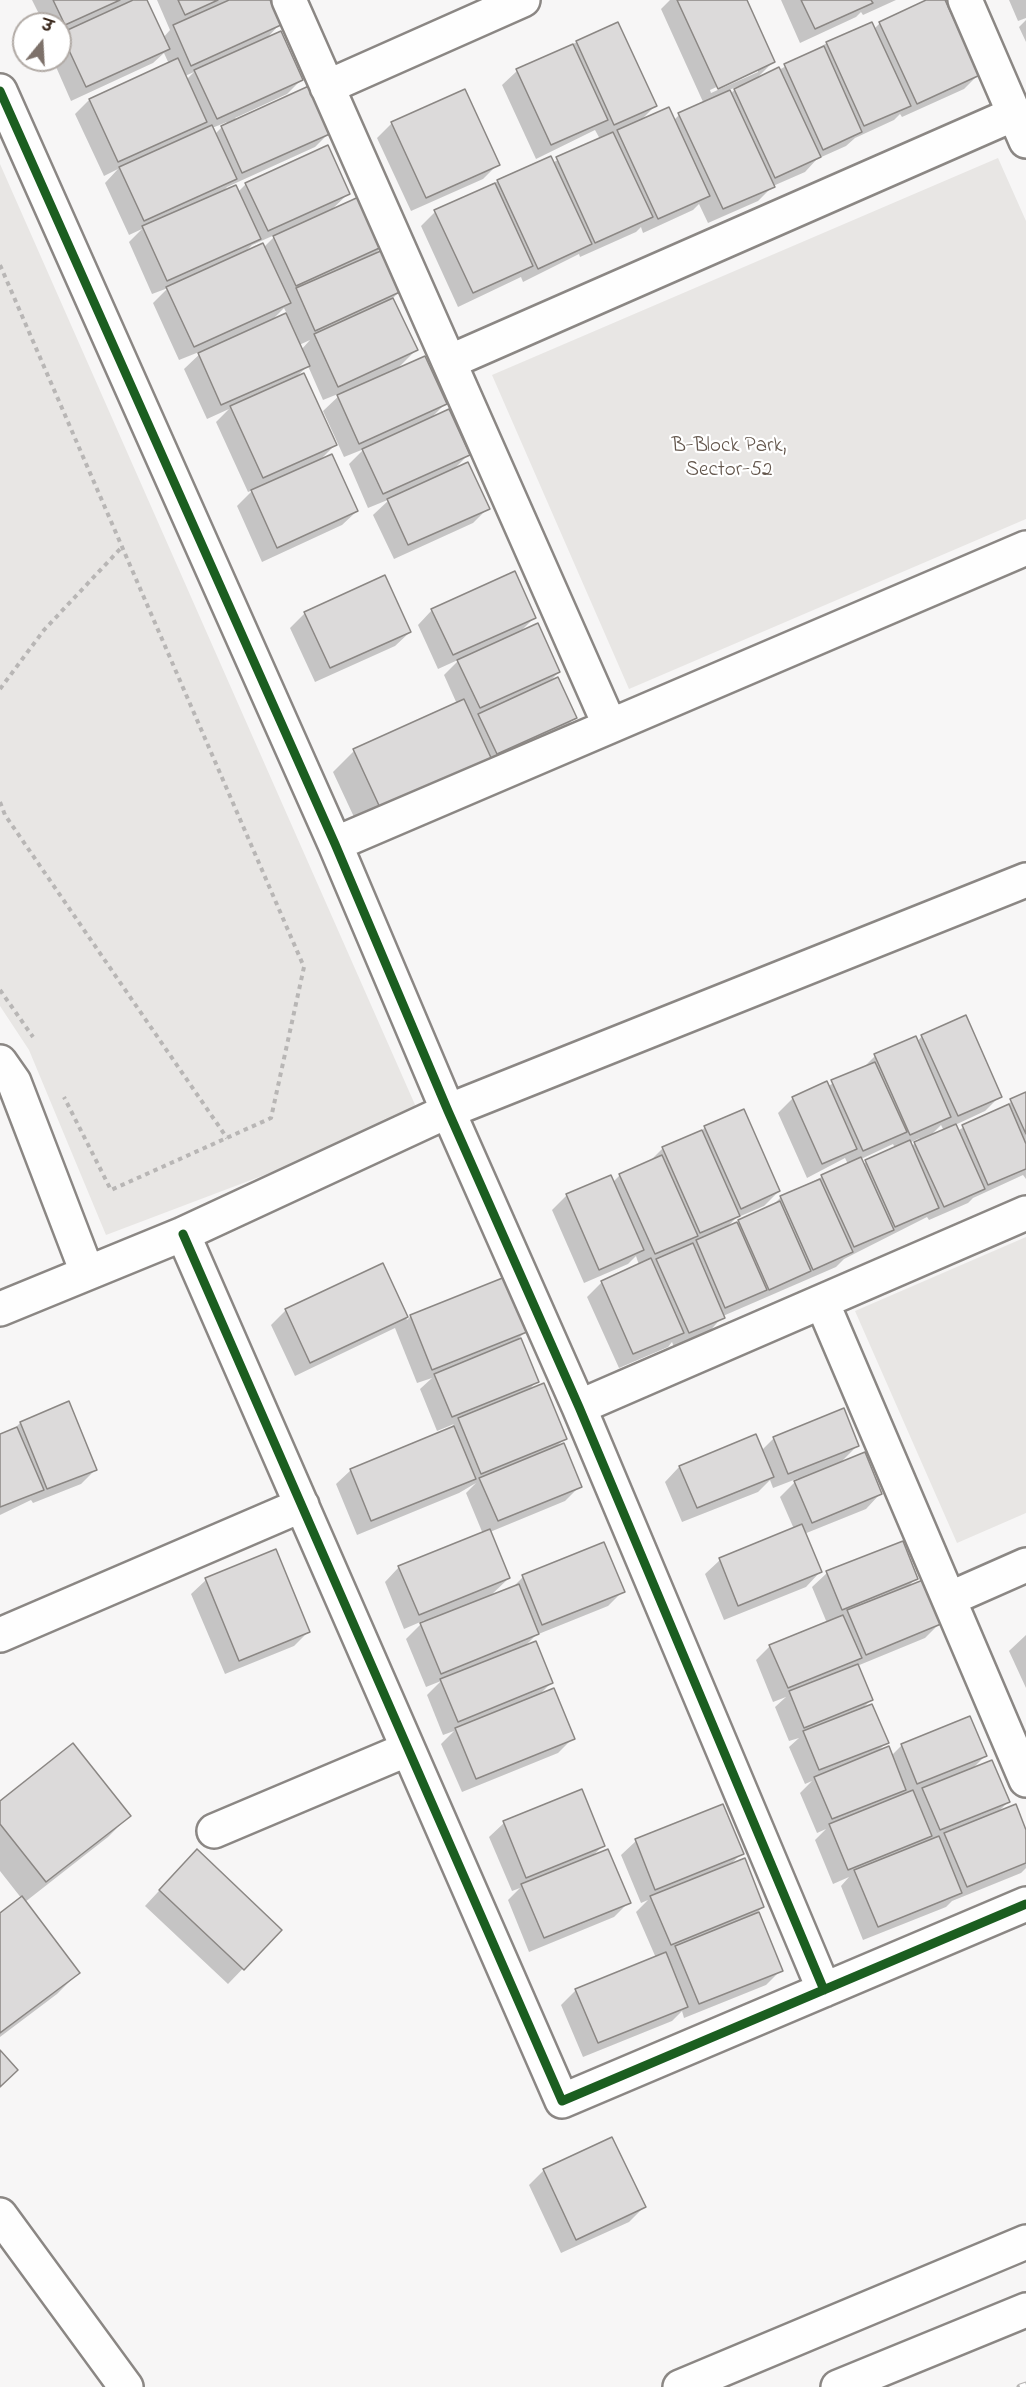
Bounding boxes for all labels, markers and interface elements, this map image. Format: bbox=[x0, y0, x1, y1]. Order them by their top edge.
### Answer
north arrow bbox=[12, 12, 72, 72]
text: उ bbox=[38, 14, 56, 40]
park label: B-Block Park, Sector-52 bbox=[672, 435, 786, 485]

